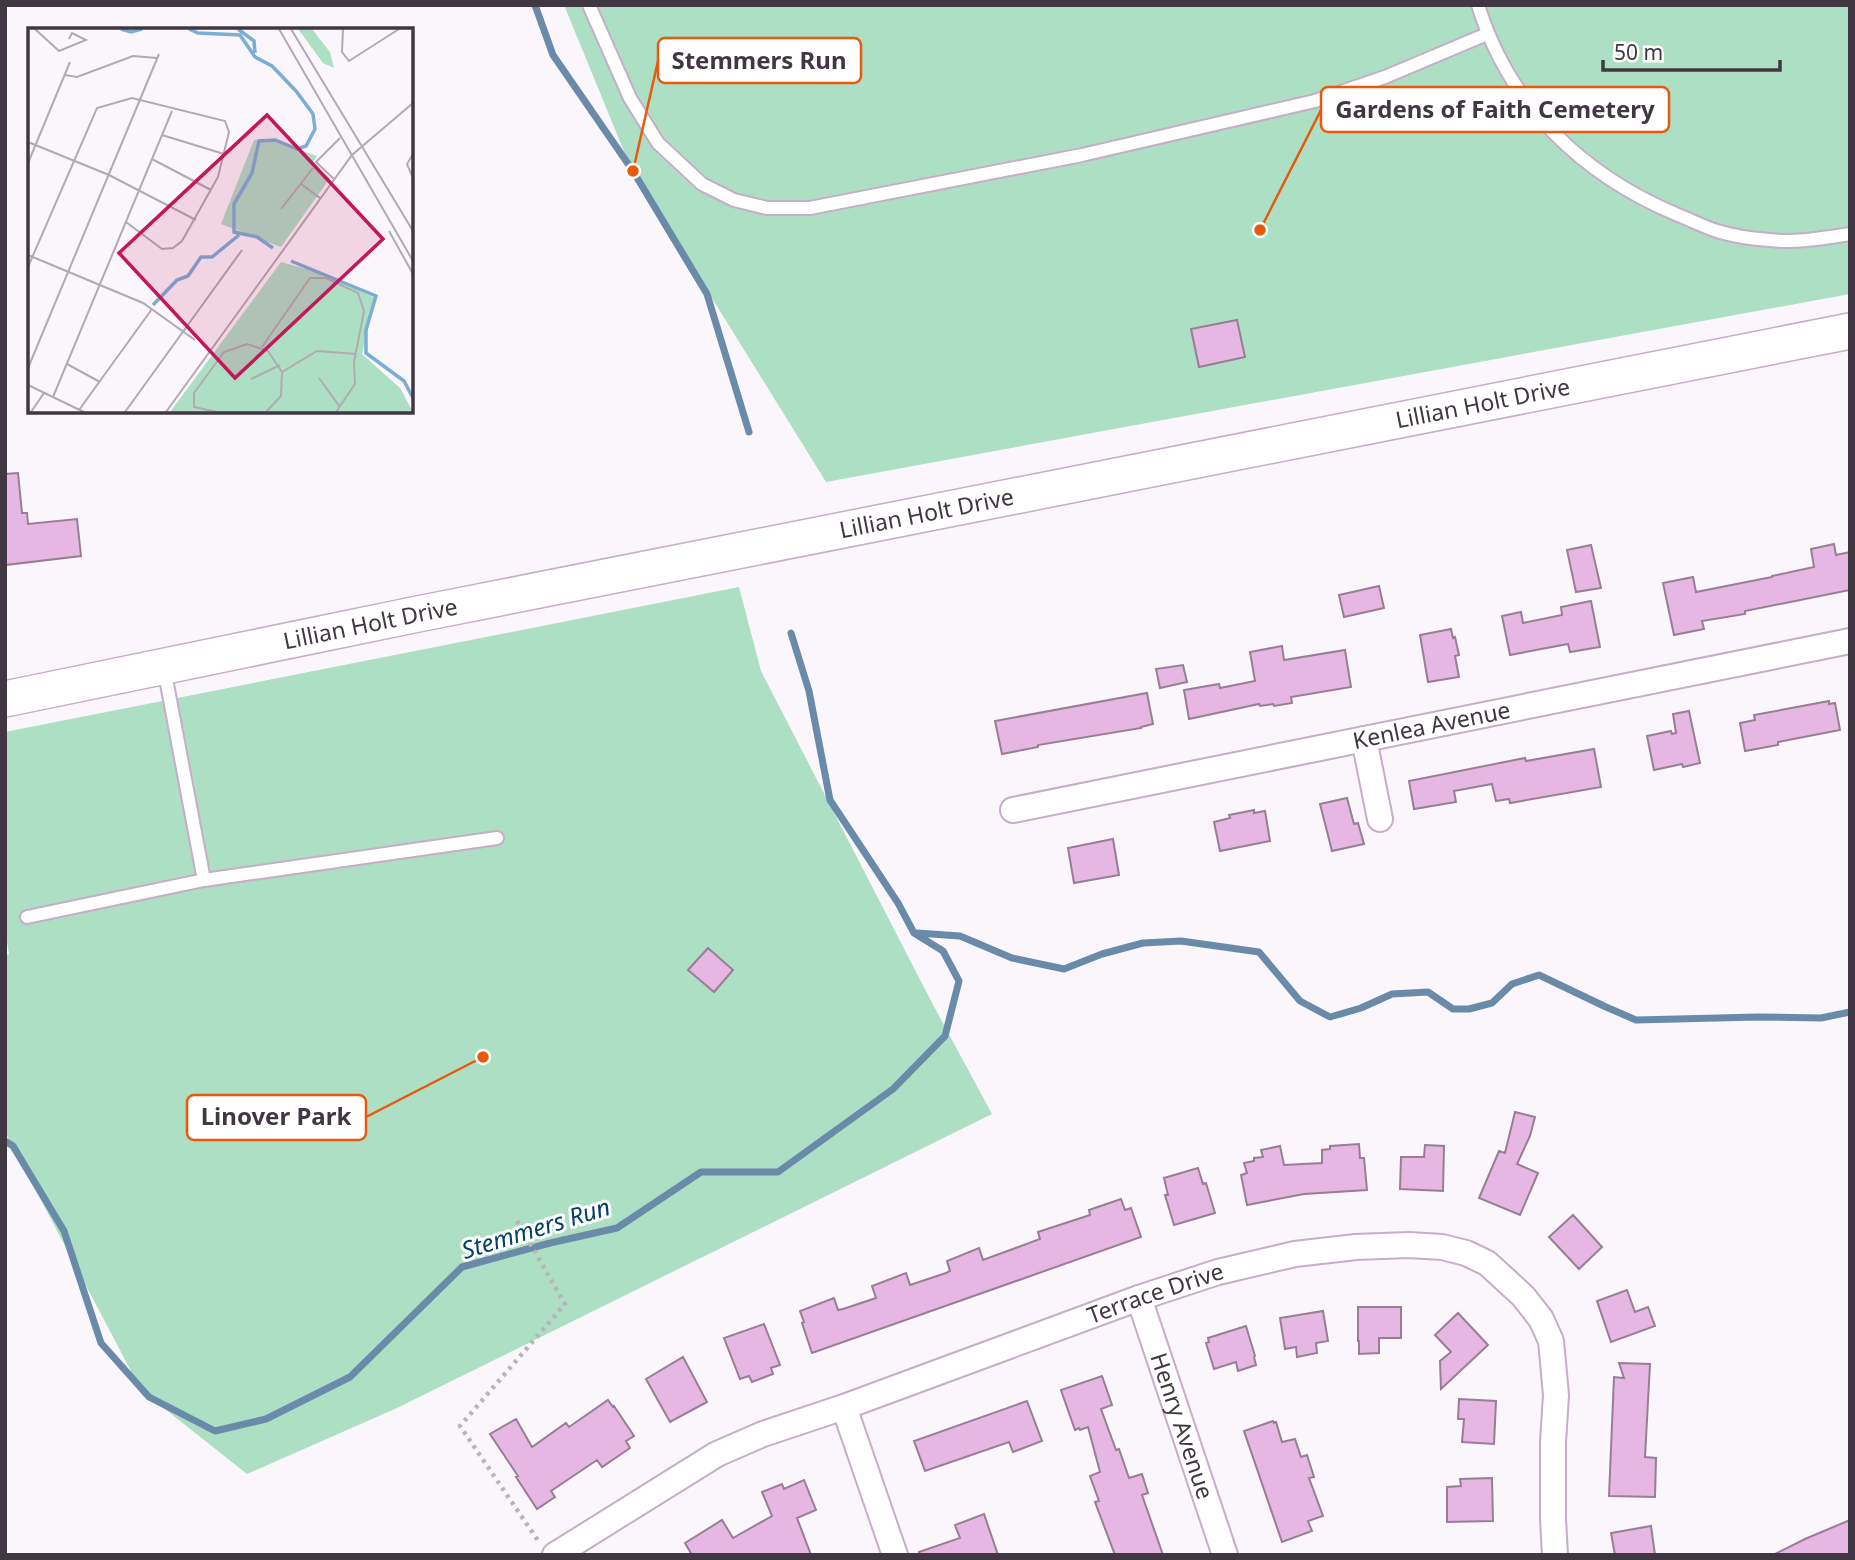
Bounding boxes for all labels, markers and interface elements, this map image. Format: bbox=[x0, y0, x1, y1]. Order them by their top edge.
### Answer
inset map bbox=[28, 28, 413, 413]
scale bar bbox=[1603, 28, 1780, 72]
callout: Stemmers Run bbox=[658, 38, 861, 83]
text: 50 m bbox=[1614, 38, 1663, 66]
text: Stemmers Run bbox=[671, 43, 847, 76]
callout: Gardens of Faith Cemetery bbox=[1321, 87, 1669, 132]
text: Gardens of Faith Cemetery bbox=[1335, 92, 1655, 125]
street label: Lillian Holt Drive bbox=[1393, 370, 1572, 435]
street label: Lillian Holt Drive bbox=[836, 480, 1016, 545]
street label: Lillian Holt Drive bbox=[280, 590, 460, 656]
street label: Kenlea Avenue bbox=[1350, 693, 1513, 756]
callout: Linover Park bbox=[187, 1095, 366, 1140]
text: Linover Park bbox=[201, 1099, 351, 1132]
water label: Stemmers Run bbox=[457, 1189, 614, 1266]
street label: Terrace Drive bbox=[1082, 1254, 1228, 1331]
street label: Henry Avenue bbox=[1143, 1348, 1222, 1503]

